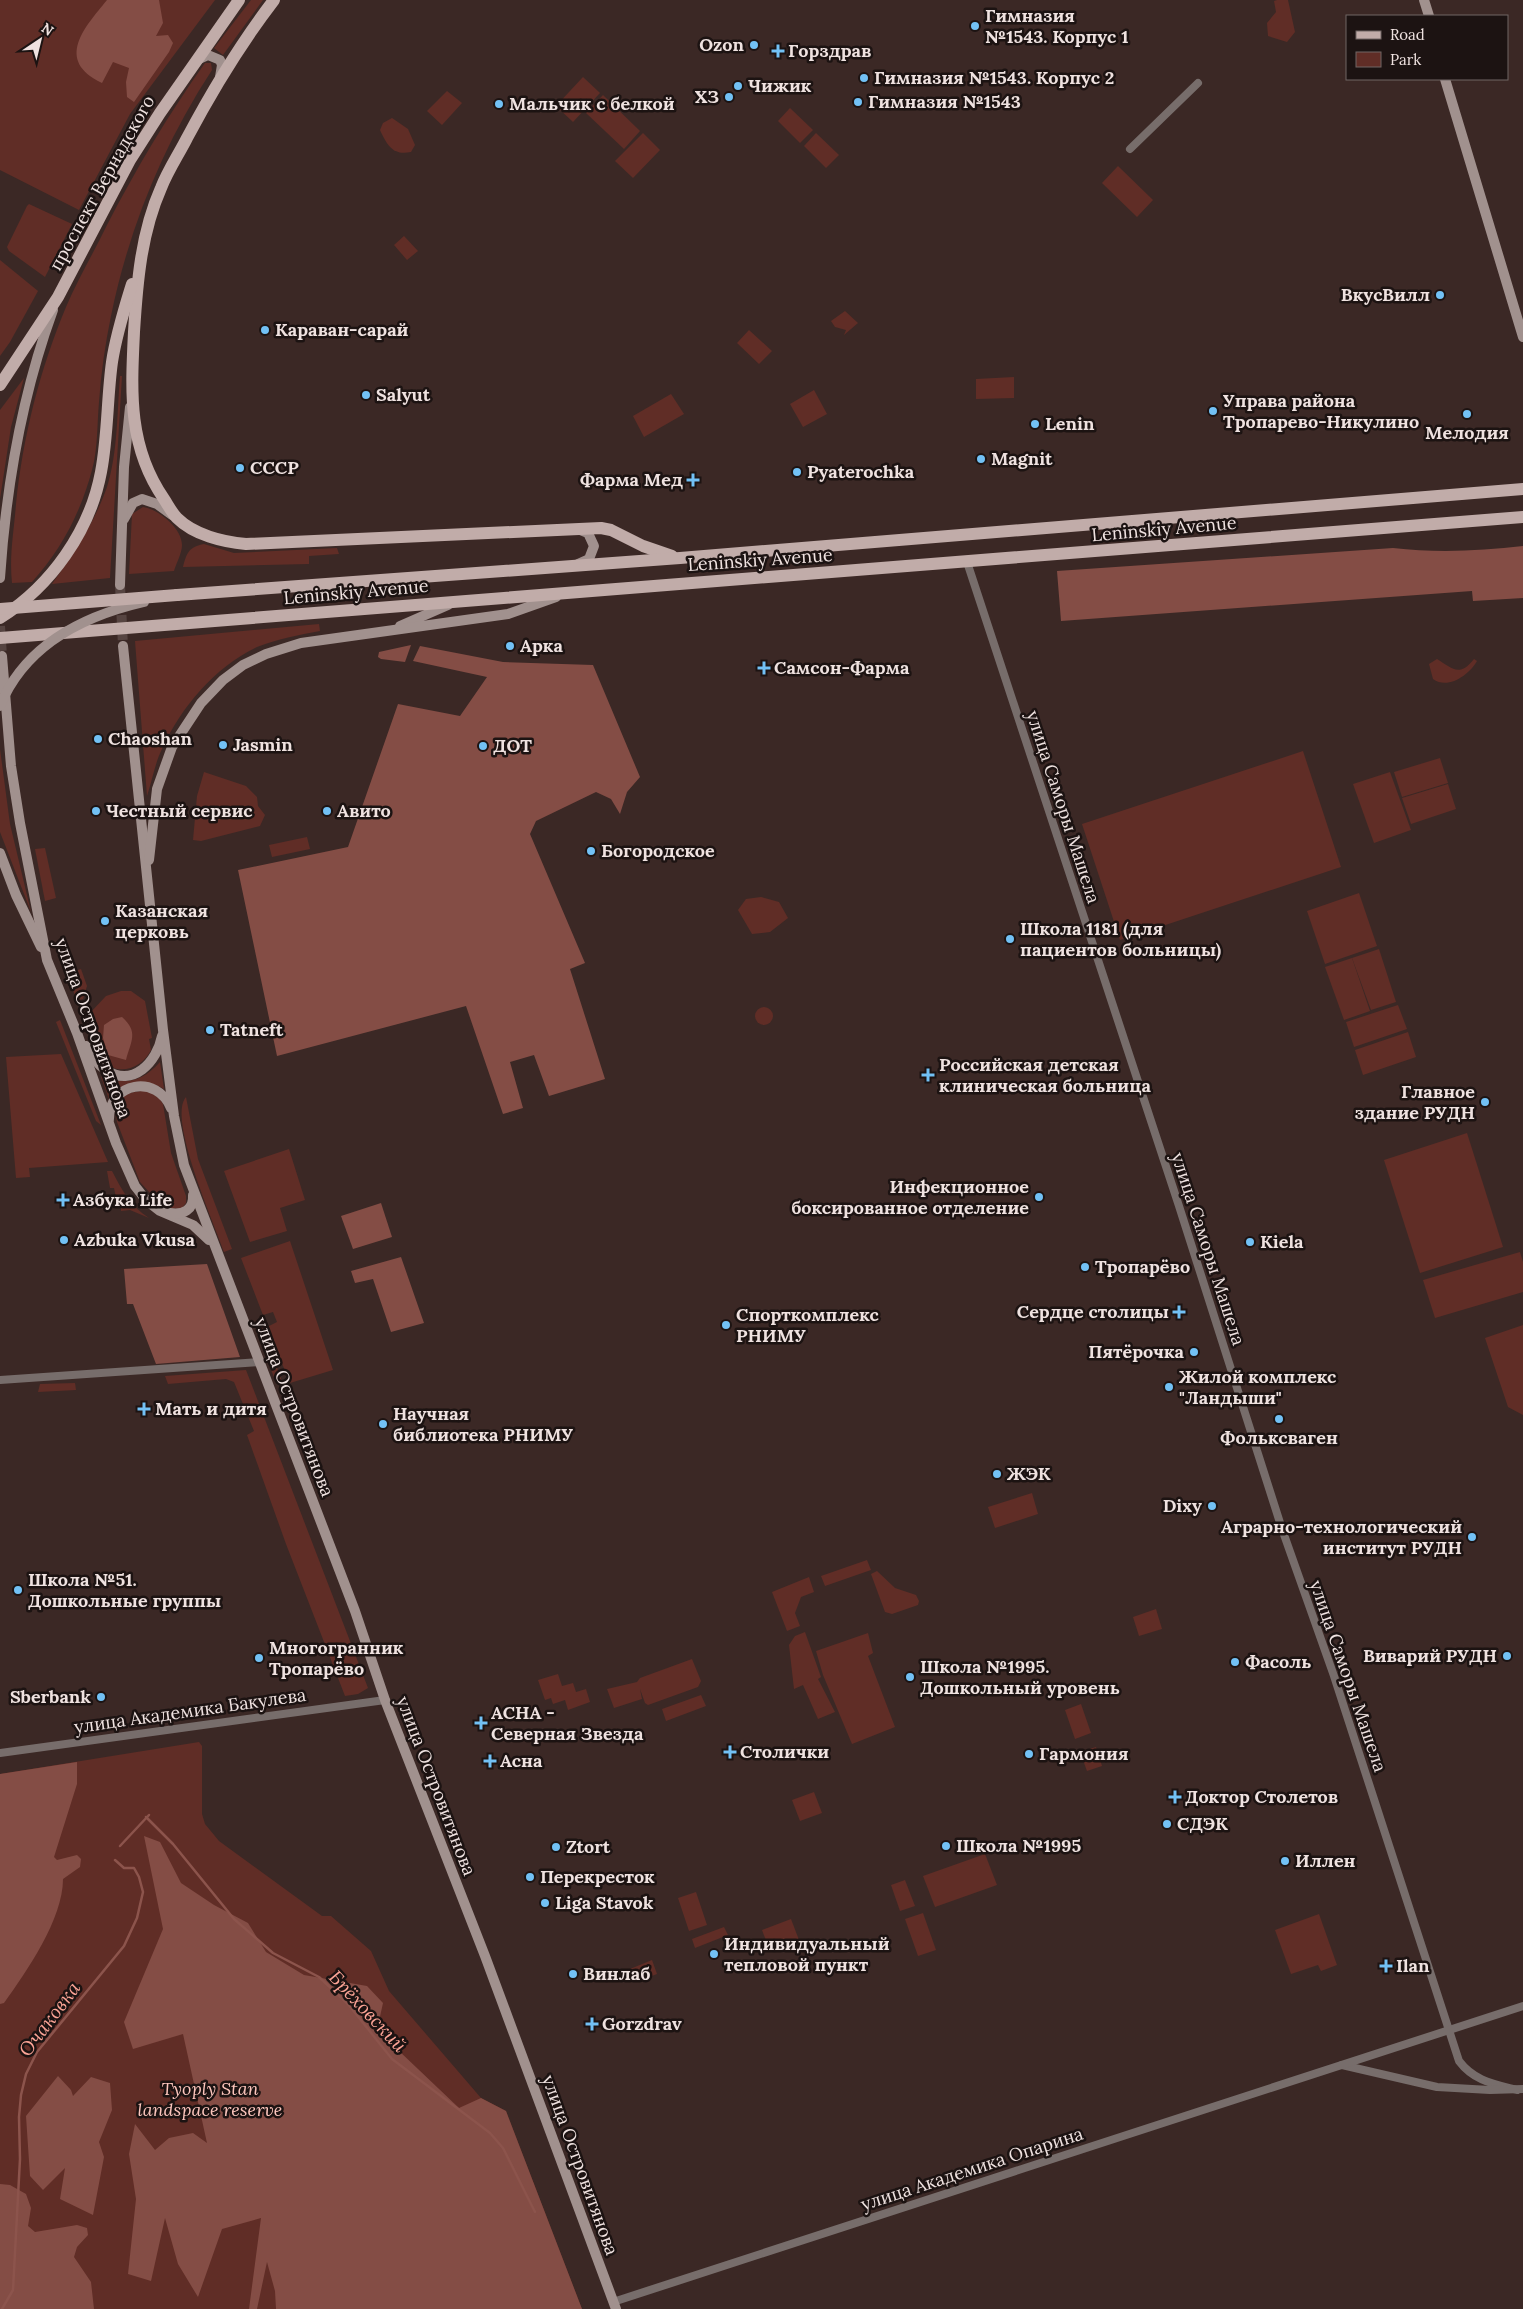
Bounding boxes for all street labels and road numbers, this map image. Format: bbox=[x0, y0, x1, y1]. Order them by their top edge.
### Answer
street label: проспект Вернадского bbox=[44, 91, 159, 274]
street label: Leninskiy Avenue bbox=[1091, 511, 1238, 546]
street label: Leninskiy Avenue bbox=[687, 543, 834, 576]
street label: Leninskiy Avenue bbox=[283, 574, 430, 609]
street label: улица Саморы Машела bbox=[1021, 707, 1106, 906]
street label: улица Островитянова bbox=[50, 935, 137, 1121]
street label: улица Саморы Машела bbox=[1166, 1149, 1251, 1348]
street label: улица Островитянова bbox=[250, 1314, 339, 1500]
street label: улица Саморы Машела bbox=[1305, 1577, 1392, 1775]
street label: улица Академика Бакулева bbox=[72, 1683, 307, 1738]
street label: улица Островитянова bbox=[392, 1693, 481, 1879]
street label: улица Островитянова bbox=[537, 2072, 624, 2258]
street label: улица Академика Опарина bbox=[858, 2122, 1086, 2215]

